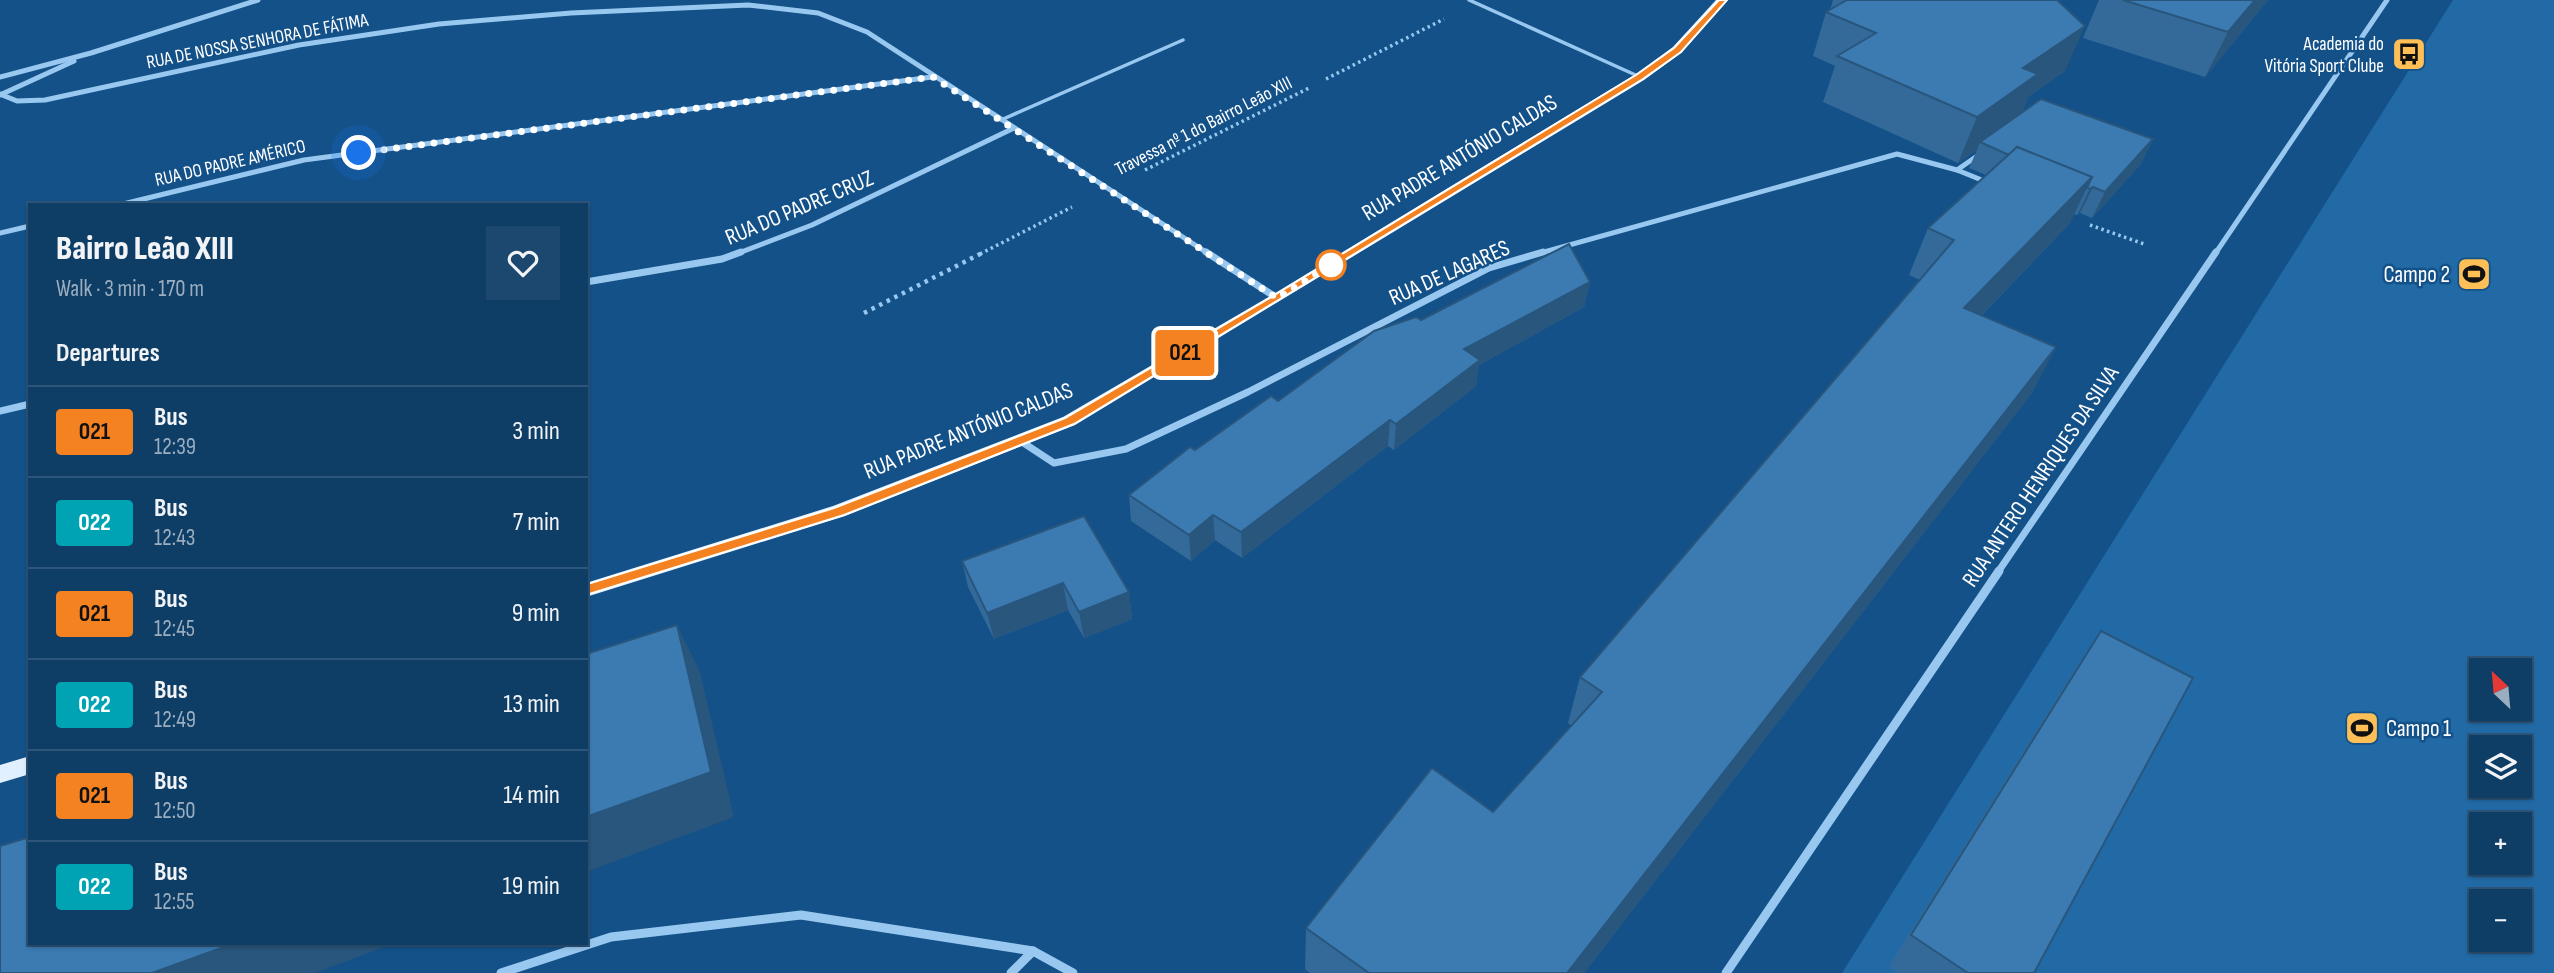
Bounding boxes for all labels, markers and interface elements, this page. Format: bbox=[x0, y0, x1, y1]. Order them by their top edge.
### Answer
street label: RUA DE NOSSA SENHORA DE FÁTIMA bbox=[144, 9, 371, 74]
place label: Academia do Vitória Sport Clube bbox=[2264, 33, 2384, 78]
bus stop icon: Academia do Vitória Sport Clube bbox=[2390, 35, 2428, 73]
street label: Travessa nº 1 do Bairro Leão XIII bbox=[1111, 72, 1296, 181]
street label: RUA PADRE ANTÓNIO CALDAS bbox=[1357, 88, 1562, 227]
street label: RUA DO PADRE AMÉRICO bbox=[153, 135, 308, 192]
your location bbox=[341, 135, 376, 170]
street label: RUA DO PADRE CRUZ bbox=[721, 164, 878, 252]
button: heart bbox=[486, 226, 560, 300]
text: Bairro Leão XIII bbox=[56, 229, 234, 269]
street label: RUA DE LAGARES bbox=[1385, 234, 1514, 312]
unlabelled marker bbox=[1316, 250, 1346, 280]
sports icon: Campo 2 bbox=[2455, 255, 2493, 293]
place label: Campo 2 bbox=[2383, 261, 2450, 289]
text: Walk · 3 min · 170 m bbox=[56, 275, 204, 303]
line badge: 021 bbox=[1145, 330, 1225, 376]
text: Departures bbox=[56, 338, 160, 369]
text: 021 bbox=[1169, 338, 1201, 367]
street label: RUA ANTERO HENRIQUES DA SILVA bbox=[1956, 361, 2125, 592]
street label: RUA PADRE ANTÓNIO CALDAS bbox=[860, 376, 1077, 486]
text: Bus bbox=[154, 402, 188, 433]
text: 3 min bbox=[512, 416, 560, 447]
text: 021 bbox=[79, 417, 110, 446]
text: 12:39 bbox=[154, 433, 196, 461]
text: Bus bbox=[154, 493, 188, 524]
text: 7 min bbox=[513, 507, 560, 538]
text: 022 bbox=[78, 508, 111, 537]
text: 12:43 bbox=[154, 524, 195, 552]
text: Bus bbox=[154, 584, 188, 615]
text: 9 min bbox=[512, 598, 560, 629]
text: 021 bbox=[79, 599, 110, 628]
text: 12:45 bbox=[154, 615, 195, 643]
north arrow bbox=[2469, 658, 2532, 721]
map controls bbox=[2469, 658, 2532, 952]
text: Bus bbox=[154, 675, 188, 706]
text: 13 min bbox=[503, 689, 560, 720]
text: 022 bbox=[78, 690, 111, 719]
text: 12:49 bbox=[154, 706, 196, 734]
sports icon: Campo 1 bbox=[2343, 709, 2381, 747]
place label: Campo 1 bbox=[2386, 715, 2451, 743]
button: layers bbox=[2469, 735, 2532, 798]
text: Bus bbox=[154, 766, 188, 797]
text: 14 min bbox=[503, 780, 560, 811]
text: 021 bbox=[79, 781, 110, 810]
text: 12:50 bbox=[154, 797, 196, 825]
button: + bbox=[2469, 812, 2532, 875]
text: Bus bbox=[154, 857, 188, 888]
text: 19 min bbox=[503, 871, 560, 902]
text: 022 bbox=[78, 872, 111, 901]
text: 12:55 bbox=[154, 888, 195, 916]
button: − bbox=[2469, 889, 2532, 952]

